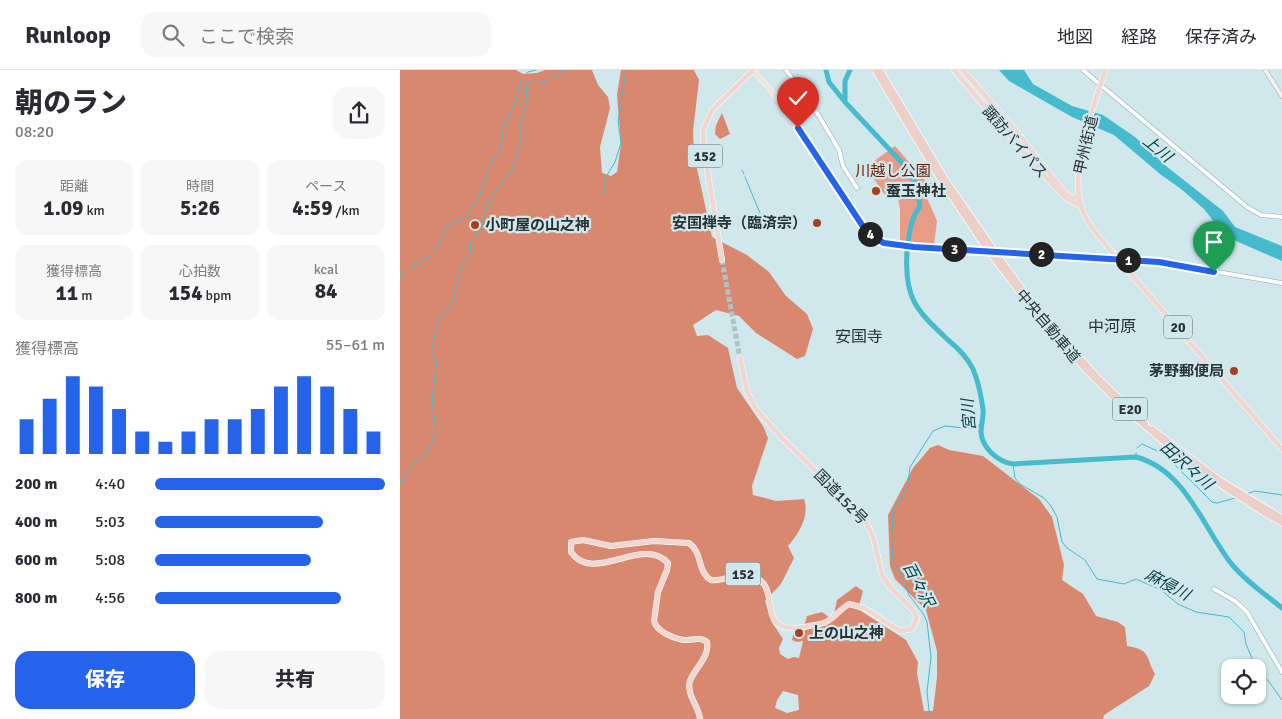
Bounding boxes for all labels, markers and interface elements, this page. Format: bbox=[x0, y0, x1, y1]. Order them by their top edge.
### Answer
search box bbox=[141, 12, 491, 57]
text: Runloop bbox=[25, 20, 111, 50]
icon: search bbox=[159, 21, 187, 49]
text: ここで検索 bbox=[199, 25, 294, 49]
text: 地図 bbox=[1057, 26, 1093, 48]
text: 経路 bbox=[1121, 26, 1157, 48]
text: 保存済み bbox=[1185, 26, 1257, 48]
pin bbox=[777, 77, 819, 128]
icon: check bbox=[784, 84, 812, 112]
text: 朝のラン bbox=[15, 86, 127, 120]
button: share bbox=[333, 87, 385, 139]
street label: 諏訪バイパス bbox=[979, 102, 1051, 182]
street label: 甲州街道 bbox=[1070, 114, 1102, 176]
text: 08:20 bbox=[15, 122, 54, 142]
water label: 上川 bbox=[1139, 131, 1178, 168]
road number: 152 bbox=[688, 144, 722, 168]
park label: 川越し公園 bbox=[855, 162, 931, 180]
text: 距離 bbox=[60, 178, 88, 195]
text: 時間 bbox=[186, 178, 214, 195]
text: ペース bbox=[305, 178, 347, 195]
place label: 蚕玉神社 bbox=[886, 182, 946, 200]
marker: 蚕玉神社 bbox=[870, 185, 882, 197]
text: 1.09 bbox=[43, 195, 83, 221]
text: 5:26 bbox=[180, 195, 220, 221]
text: 4:59 bbox=[292, 195, 333, 221]
text: km bbox=[83, 202, 105, 219]
text: /km bbox=[333, 202, 360, 219]
place label: 安国禅寺（臨済宗） bbox=[672, 214, 807, 232]
place label: 小町屋の山之神 bbox=[485, 216, 590, 234]
marker: 安国禅寺（臨済宗） bbox=[811, 217, 823, 229]
marker: 小町屋の山之神 bbox=[469, 219, 481, 231]
pin bbox=[1193, 221, 1235, 272]
pin: 4 bbox=[858, 222, 882, 246]
text: 4 bbox=[867, 226, 874, 243]
icon: arrive bbox=[1200, 228, 1228, 256]
pin: 3 bbox=[942, 236, 966, 262]
text: 3 bbox=[951, 241, 958, 258]
pin: 2 bbox=[1028, 242, 1054, 266]
text: 2 bbox=[1038, 246, 1045, 263]
pin: 1 bbox=[1116, 248, 1140, 272]
text: 1 bbox=[1125, 252, 1132, 269]
text: kcal bbox=[314, 261, 338, 278]
text: 獲得標高 bbox=[46, 263, 102, 280]
text: 心拍数 bbox=[179, 263, 221, 280]
text: 84 bbox=[315, 278, 337, 304]
text: 11 bbox=[56, 280, 78, 306]
text: 154 bbox=[168, 280, 202, 306]
street label: 中央自動車道 bbox=[1012, 286, 1084, 366]
text: m bbox=[78, 287, 92, 304]
text: bpm bbox=[202, 287, 232, 304]
road number: 20 bbox=[1164, 316, 1192, 338]
district label: 中河原 bbox=[1088, 317, 1136, 337]
district label: 安国寺 bbox=[835, 327, 883, 347]
text: 55–61 m bbox=[326, 335, 385, 355]
text: 獲得標高 bbox=[15, 339, 79, 359]
place label: 茅野郵便局 bbox=[1149, 362, 1224, 380]
marker: 茅野郵便局 bbox=[1228, 365, 1240, 377]
water label: 宮川 bbox=[957, 396, 980, 432]
road number: E20 bbox=[1112, 398, 1148, 420]
water label: 田沢々川 bbox=[1156, 437, 1219, 496]
street label: 国道152号 bbox=[810, 466, 872, 528]
text: 200 m bbox=[15, 474, 57, 494]
text: 4:40 bbox=[95, 474, 125, 494]
text: 400 m bbox=[15, 512, 57, 532]
text: 5:03 bbox=[95, 512, 125, 532]
text: 600 m bbox=[15, 550, 57, 570]
text: 5:08 bbox=[95, 550, 125, 570]
water label: 百々沢 bbox=[898, 559, 939, 612]
road number: 152 bbox=[726, 562, 760, 586]
water label: 麻侵川 bbox=[1142, 565, 1195, 606]
text: 800 m bbox=[15, 588, 57, 608]
text: 4:56 bbox=[95, 588, 125, 608]
place label: 上の山之神 bbox=[809, 624, 884, 642]
marker: 上の山之神 bbox=[793, 627, 805, 639]
button: 保存 bbox=[15, 651, 195, 709]
button: 共有 bbox=[205, 651, 385, 709]
map controls bbox=[1221, 659, 1266, 704]
button: locate bbox=[1221, 659, 1266, 704]

